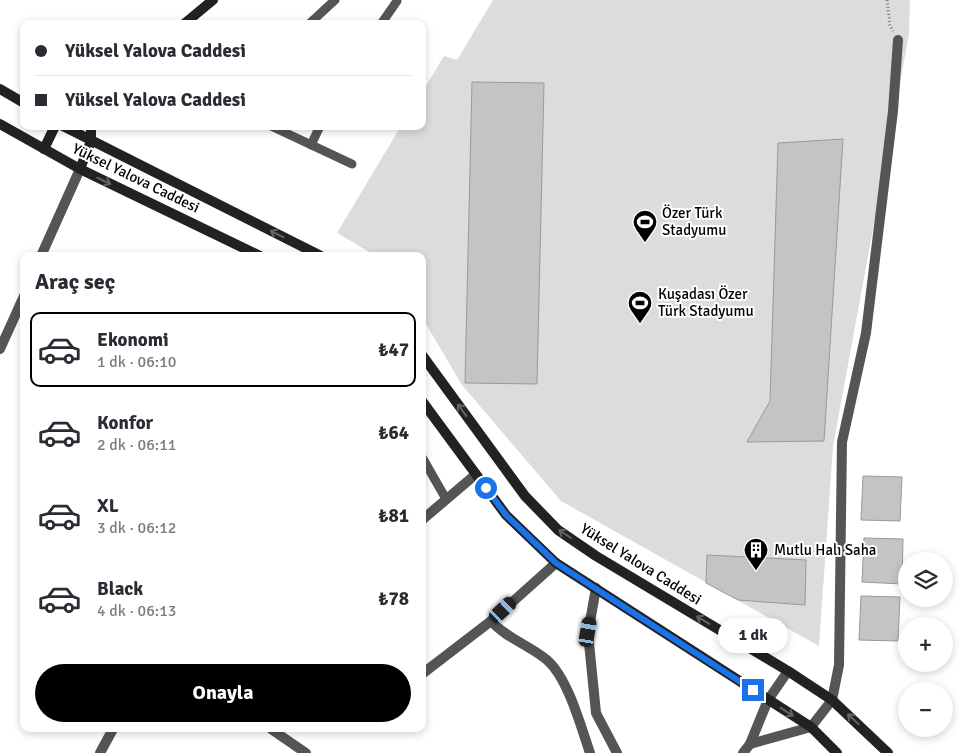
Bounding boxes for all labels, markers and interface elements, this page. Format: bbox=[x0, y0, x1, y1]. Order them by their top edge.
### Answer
text: Yüksel Yalova Caddesi bbox=[65, 39, 246, 63]
text: Yüksel Yalova Caddesi bbox=[65, 88, 246, 112]
street label: Yüksel Yalova Caddesi bbox=[69, 139, 203, 217]
one-way arrow bbox=[96, 176, 111, 186]
place label: Özer Türk Stadyumu bbox=[662, 204, 726, 239]
sports icon: Özer Türk Stadyumu bbox=[632, 209, 658, 243]
one-way arrow bbox=[270, 229, 285, 238]
text: Araç seç bbox=[35, 268, 115, 295]
place label: Kuşadası Özer Türk Stadyumu bbox=[658, 285, 754, 320]
sports icon: Kuşadası Özer Türk Stadyumu bbox=[627, 290, 653, 324]
icon: car bbox=[37, 327, 82, 372]
text: Ekonomi bbox=[97, 328, 169, 352]
text: ₺47 bbox=[378, 338, 409, 362]
text: 1 dk · 06:10 bbox=[97, 352, 176, 372]
one-way arrow bbox=[457, 403, 467, 417]
icon: car bbox=[37, 410, 82, 455]
text: Konfor bbox=[97, 411, 153, 435]
text: ₺64 bbox=[378, 421, 409, 445]
text: 2 dk · 06:11 bbox=[97, 435, 176, 455]
route start bbox=[475, 477, 497, 499]
icon: car bbox=[37, 493, 82, 538]
text: XL bbox=[97, 494, 119, 518]
text: ₺81 bbox=[378, 504, 409, 528]
text: 3 dk · 06:12 bbox=[97, 518, 176, 538]
street label: Yüksel Yalova Caddesi bbox=[577, 519, 705, 609]
one-way arrow bbox=[558, 529, 572, 539]
building icon: Mutlu Halı Saha bbox=[743, 537, 769, 571]
place label: Mutlu Halı Saha bbox=[774, 541, 876, 559]
map controls bbox=[898, 552, 953, 737]
button: layers bbox=[898, 552, 953, 607]
icon: car bbox=[37, 576, 82, 621]
text: Black bbox=[97, 577, 143, 601]
text: ₺78 bbox=[378, 587, 409, 611]
car bbox=[486, 594, 519, 626]
text: 4 dk · 06:13 bbox=[97, 601, 176, 621]
one-way arrow bbox=[697, 615, 711, 625]
car bbox=[578, 616, 597, 648]
button: + bbox=[898, 617, 953, 672]
callout: 1 dk bbox=[718, 618, 788, 652]
text: 1 dk bbox=[738, 625, 768, 645]
button: Onayla bbox=[35, 664, 411, 722]
route end bbox=[742, 679, 764, 701]
button: − bbox=[898, 682, 953, 737]
one-way arrow bbox=[780, 708, 794, 718]
one-way arrow bbox=[847, 714, 859, 726]

